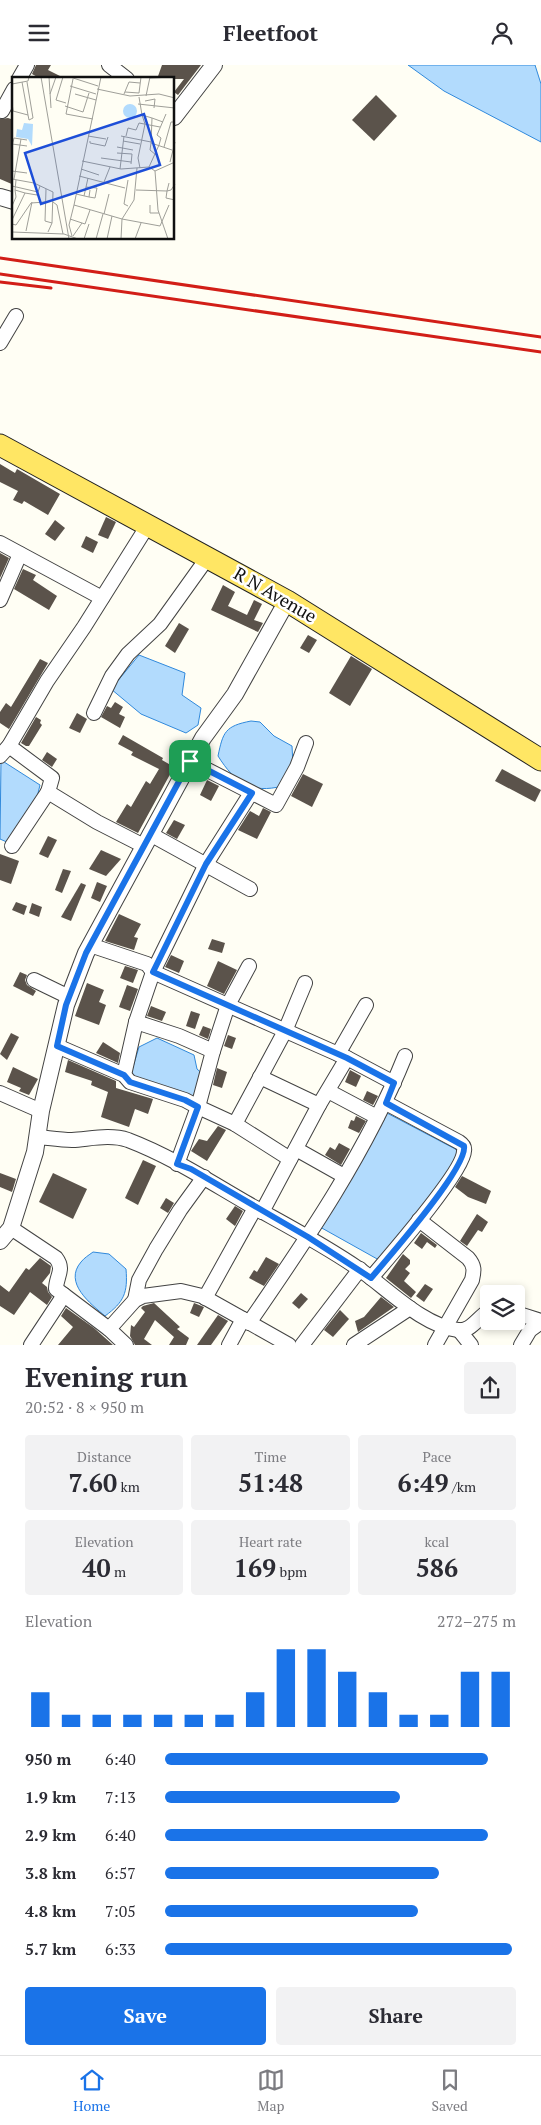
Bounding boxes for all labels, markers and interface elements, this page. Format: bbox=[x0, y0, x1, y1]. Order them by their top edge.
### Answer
text: Fleetfoot bbox=[223, 18, 318, 47]
icon: menu bbox=[25, 19, 53, 47]
icon: person bbox=[488, 19, 516, 47]
inset map bbox=[12, 77, 175, 240]
street label: R N Avenue bbox=[230, 561, 321, 628]
pin bbox=[169, 740, 211, 782]
icon: arrive bbox=[176, 747, 204, 775]
map controls bbox=[480, 1285, 525, 1330]
button: layers bbox=[480, 1285, 525, 1330]
text: Evening run bbox=[25, 1358, 188, 1395]
button: share bbox=[464, 1362, 516, 1414]
text: 20:52 · 8 × 950 m bbox=[25, 1396, 144, 1418]
text: Distance bbox=[77, 1447, 131, 1466]
text: Time bbox=[254, 1447, 287, 1466]
text: Pace bbox=[422, 1447, 451, 1466]
text: 7.60 bbox=[69, 1466, 117, 1499]
text: 51:48 bbox=[238, 1466, 303, 1499]
text: 6:49 bbox=[398, 1466, 449, 1499]
text: km bbox=[117, 1477, 140, 1496]
text: /km bbox=[449, 1477, 476, 1496]
text: Elevation bbox=[75, 1532, 134, 1551]
text: Heart rate bbox=[239, 1532, 302, 1551]
text: kcal bbox=[424, 1532, 449, 1551]
text: 40 bbox=[82, 1551, 111, 1584]
text: 169 bbox=[234, 1551, 276, 1584]
text: 586 bbox=[416, 1551, 458, 1584]
text: m bbox=[111, 1562, 126, 1581]
text: bpm bbox=[276, 1562, 307, 1581]
text: Elevation bbox=[25, 1610, 92, 1632]
text: 272–275 m bbox=[437, 1610, 516, 1632]
text: 950 m bbox=[25, 1748, 71, 1770]
text: 6:40 bbox=[105, 1748, 136, 1770]
text: 1.9 km bbox=[25, 1786, 76, 1808]
text: 7:13 bbox=[105, 1786, 136, 1808]
text: 2.9 km bbox=[25, 1824, 76, 1846]
text: 6:40 bbox=[105, 1824, 136, 1846]
text: 3.8 km bbox=[25, 1862, 76, 1884]
text: 6:57 bbox=[105, 1862, 136, 1884]
text: 4.8 km bbox=[25, 1900, 76, 1922]
text: 7:05 bbox=[105, 1900, 136, 1922]
text: 5.7 km bbox=[25, 1938, 76, 1960]
text: 6:33 bbox=[105, 1938, 136, 1960]
button: Save bbox=[25, 1987, 266, 2045]
button: Share bbox=[276, 1987, 516, 2045]
tab: Home bbox=[73, 2066, 110, 2115]
tab: Map bbox=[257, 2066, 285, 2115]
tab: Saved bbox=[431, 2066, 468, 2115]

